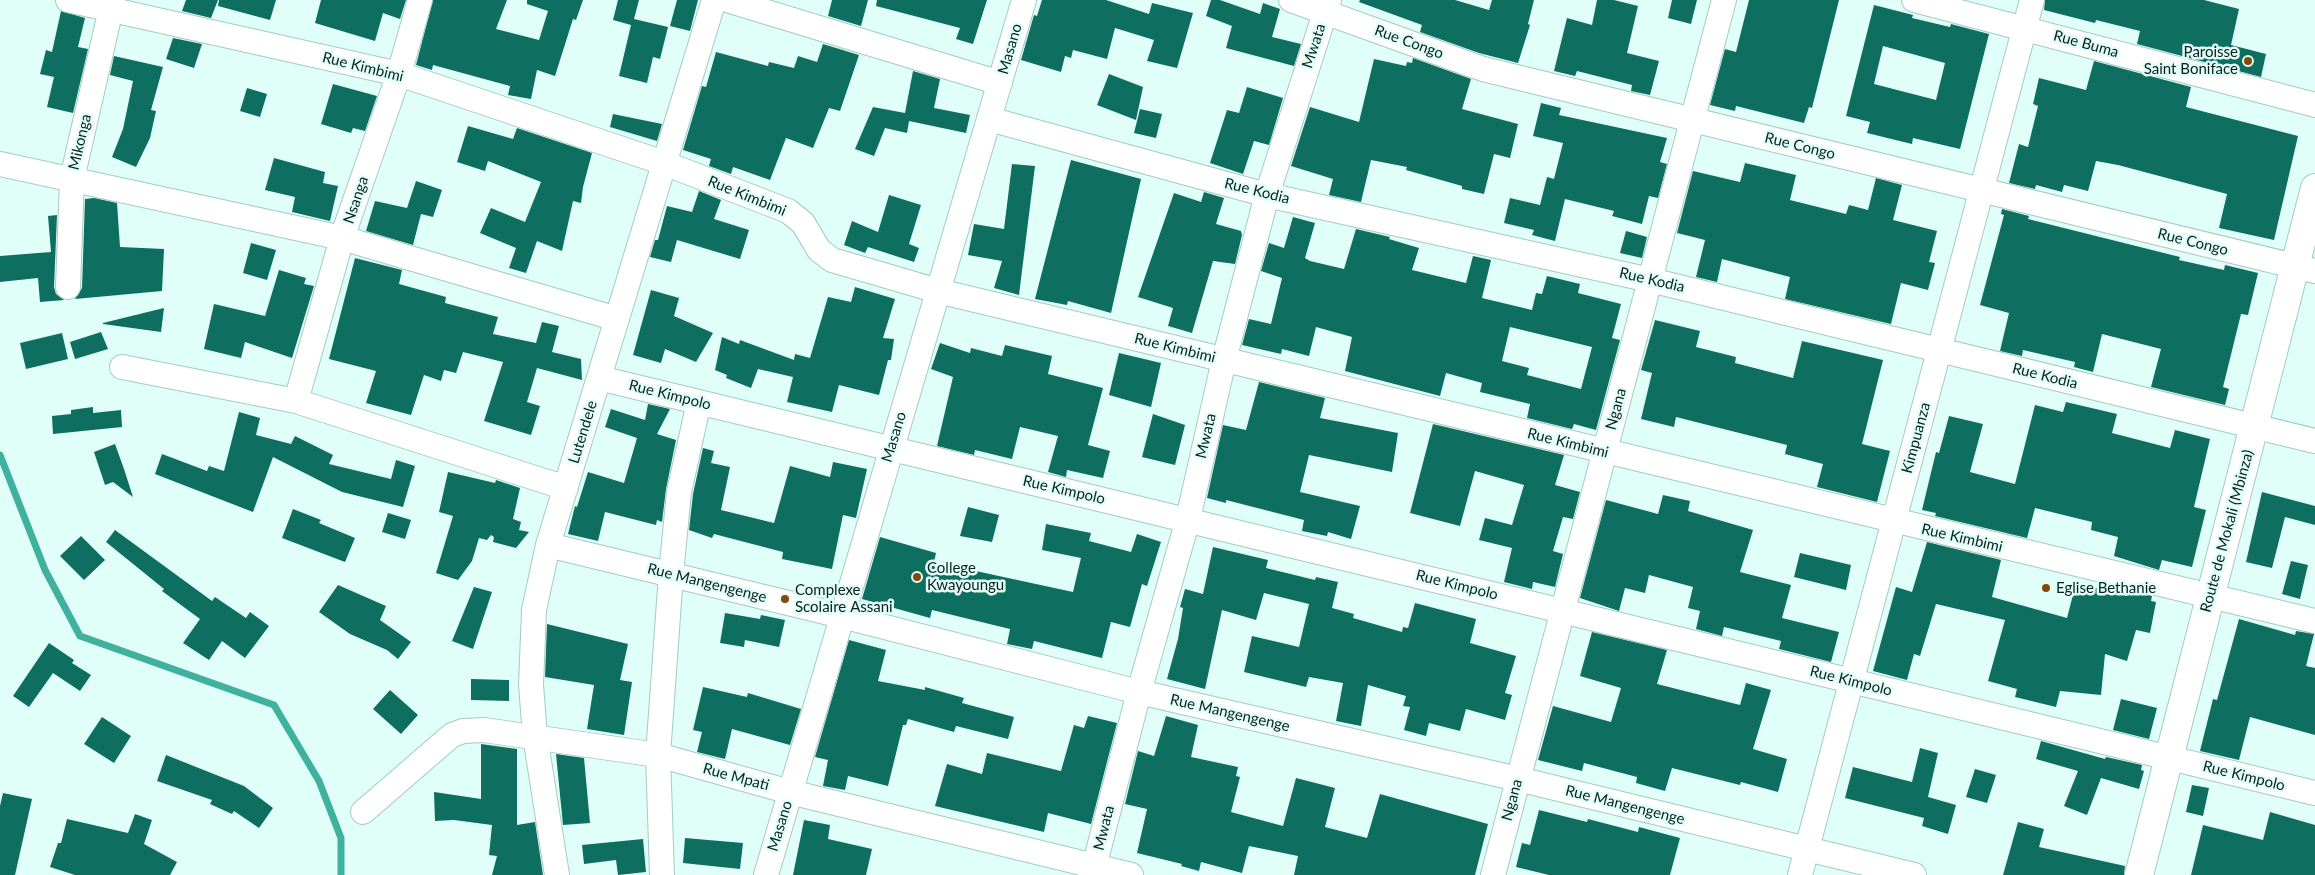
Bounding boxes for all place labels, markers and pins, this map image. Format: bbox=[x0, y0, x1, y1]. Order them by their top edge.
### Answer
place label: Paroisse Saint Boniface bbox=[2144, 43, 2238, 78]
marker: Paroisse Saint Boniface bbox=[2242, 55, 2254, 67]
place label: College Kwayoungu bbox=[927, 559, 1004, 594]
marker: College Kwayoungu bbox=[911, 571, 923, 583]
place label: Eglise Bethanie bbox=[2056, 579, 2156, 597]
place label: Complexe Scolaire Assani bbox=[795, 581, 893, 616]
marker: Eglise Bethanie bbox=[2040, 582, 2052, 594]
marker: Complexe Scolaire Assani bbox=[779, 593, 791, 605]

